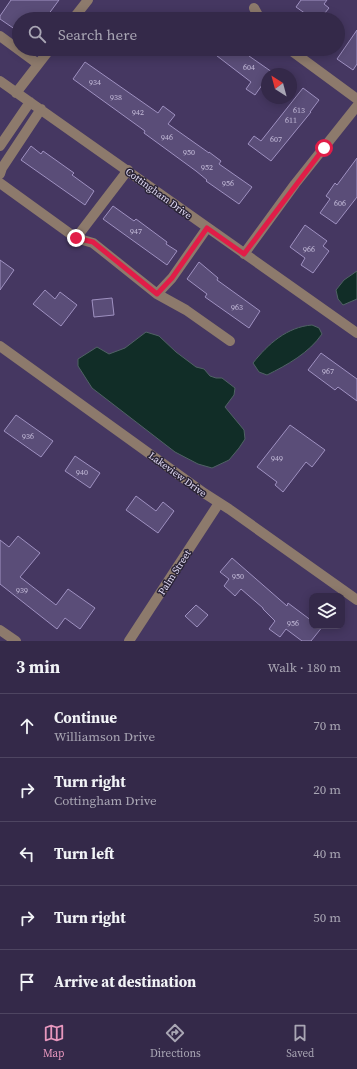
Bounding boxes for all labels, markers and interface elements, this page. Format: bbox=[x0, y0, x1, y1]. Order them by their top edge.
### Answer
search box bbox=[12, 12, 345, 56]
icon: search bbox=[26, 23, 48, 45]
text: Search here bbox=[58, 24, 137, 45]
house number: 604 bbox=[243, 62, 255, 73]
north arrow bbox=[261, 68, 297, 104]
house number: 934 bbox=[89, 77, 101, 88]
house number: 938 bbox=[110, 92, 122, 103]
house number: 613 bbox=[293, 105, 305, 116]
house number: 942 bbox=[132, 107, 144, 118]
house number: 611 bbox=[285, 115, 297, 126]
house number: 946 bbox=[161, 132, 173, 143]
house number: 607 bbox=[270, 134, 282, 145]
route start bbox=[315, 139, 333, 157]
house number: 950 bbox=[183, 147, 195, 158]
house number: 952 bbox=[201, 162, 213, 173]
street label: Cottingham Drive bbox=[123, 165, 194, 222]
house number: 956 bbox=[222, 178, 234, 189]
house number: 606 bbox=[334, 198, 346, 209]
house number: 947 bbox=[130, 226, 142, 237]
route end bbox=[67, 229, 85, 247]
house number: 966 bbox=[303, 244, 315, 255]
house number: 963 bbox=[231, 302, 243, 313]
house number: 967 bbox=[322, 366, 334, 377]
house number: 936 bbox=[22, 431, 34, 442]
street label: Lakeview Drive bbox=[146, 449, 209, 500]
house number: 949 bbox=[271, 453, 283, 464]
house number: 940 bbox=[76, 467, 88, 478]
street label: Palm Street bbox=[155, 547, 194, 597]
house number: 950 bbox=[232, 571, 244, 582]
house number: 939 bbox=[16, 585, 28, 596]
map controls bbox=[309, 593, 345, 629]
button: layers bbox=[309, 593, 345, 629]
house number: 956 bbox=[287, 618, 299, 629]
text: 3 min bbox=[16, 655, 60, 679]
text: Walk · 180 m bbox=[268, 659, 341, 676]
text: Continue bbox=[54, 707, 117, 728]
icon: ahead bbox=[16, 715, 38, 737]
text: 70 m bbox=[313, 717, 341, 734]
text: Williamson Drive bbox=[54, 728, 155, 745]
text: Turn right bbox=[54, 771, 126, 792]
icon: right bbox=[16, 779, 38, 801]
text: 20 m bbox=[313, 781, 341, 798]
text: Cottingham Drive bbox=[54, 792, 157, 809]
icon: left bbox=[16, 843, 38, 865]
text: Turn left bbox=[54, 843, 114, 864]
text: 40 m bbox=[313, 845, 341, 862]
icon: right bbox=[16, 907, 38, 929]
text: Turn right bbox=[54, 907, 126, 928]
text: 50 m bbox=[313, 909, 341, 926]
icon: arrive bbox=[16, 971, 38, 993]
text: Arrive at destination bbox=[54, 971, 196, 992]
tab: Map bbox=[43, 1022, 65, 1061]
tab: Directions bbox=[150, 1022, 201, 1061]
tab: Saved bbox=[286, 1022, 314, 1061]

